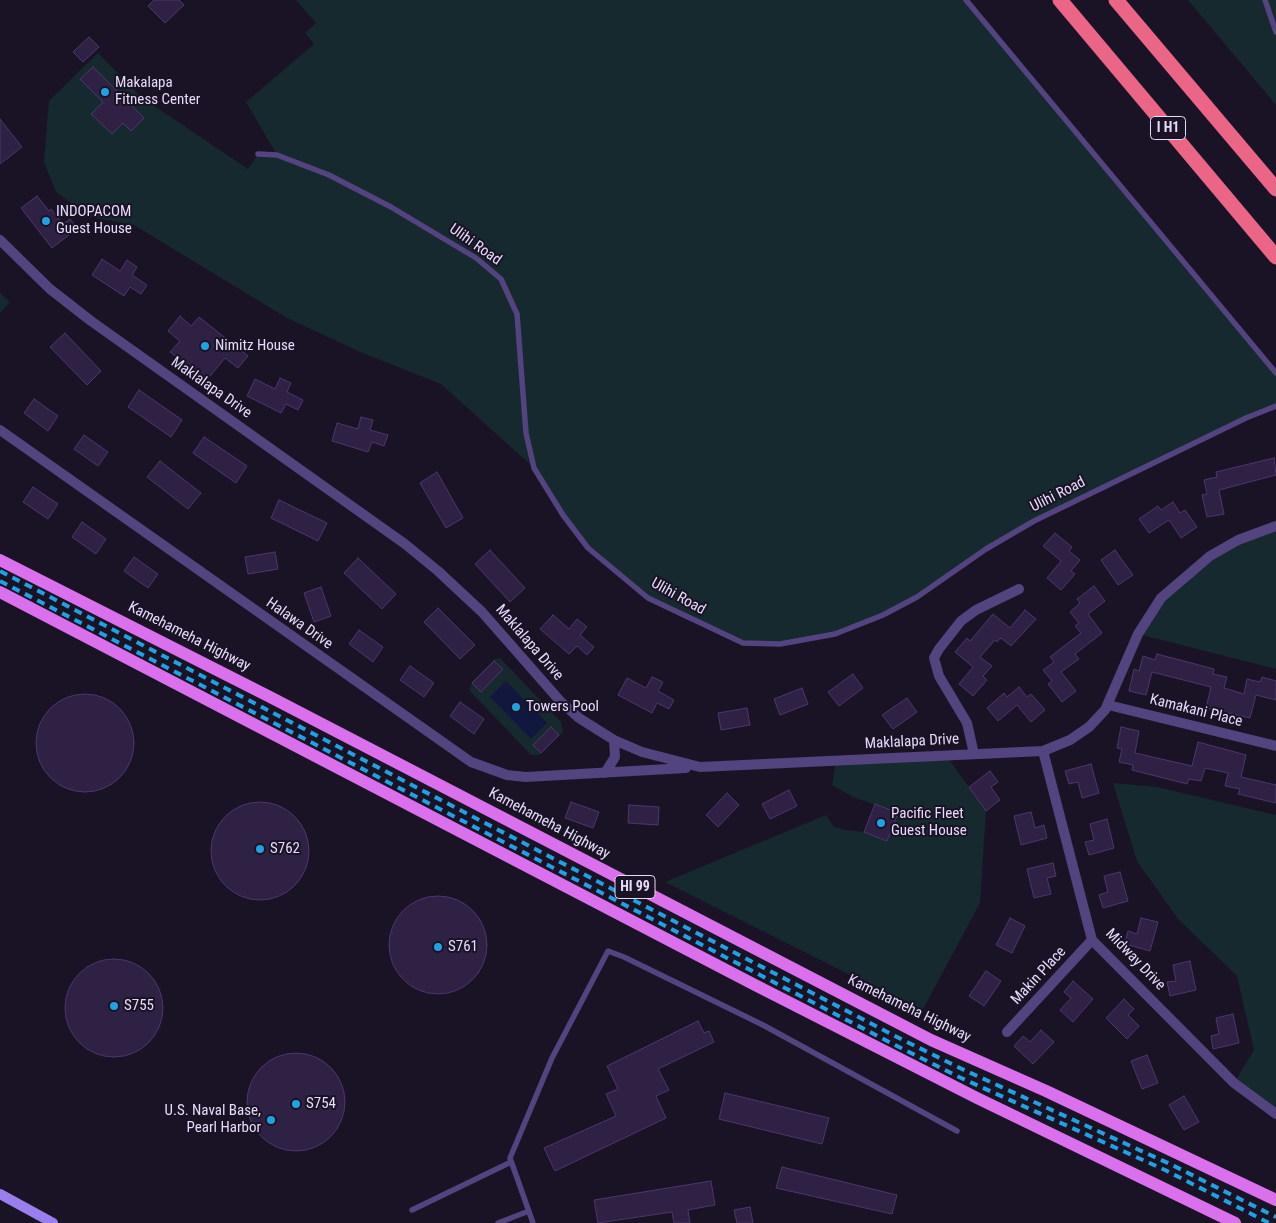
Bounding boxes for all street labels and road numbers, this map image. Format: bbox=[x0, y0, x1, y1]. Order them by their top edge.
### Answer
road number: I H1 bbox=[1150, 116, 1186, 140]
street label: Ulihi Road bbox=[445, 221, 505, 269]
street label: Maklalapa Drive bbox=[167, 354, 255, 422]
street label: Ulihi Road bbox=[1027, 473, 1089, 517]
street label: Ulihi Road bbox=[648, 575, 708, 619]
street label: Halawa Drive bbox=[262, 594, 336, 654]
street label: Kamehameha Highway bbox=[125, 598, 253, 676]
street label: Maklalapa Drive bbox=[491, 601, 567, 685]
street label: Kamakani Place bbox=[1148, 691, 1244, 731]
street label: Maklalapa Drive bbox=[864, 731, 960, 753]
street label: Kamehameha Highway bbox=[485, 784, 613, 864]
road number: HI 99 bbox=[615, 876, 655, 899]
street label: Midway Drive bbox=[1101, 925, 1169, 995]
street label: Makin Place bbox=[1008, 943, 1070, 1009]
street label: Kamehameha Highway bbox=[844, 971, 974, 1047]

